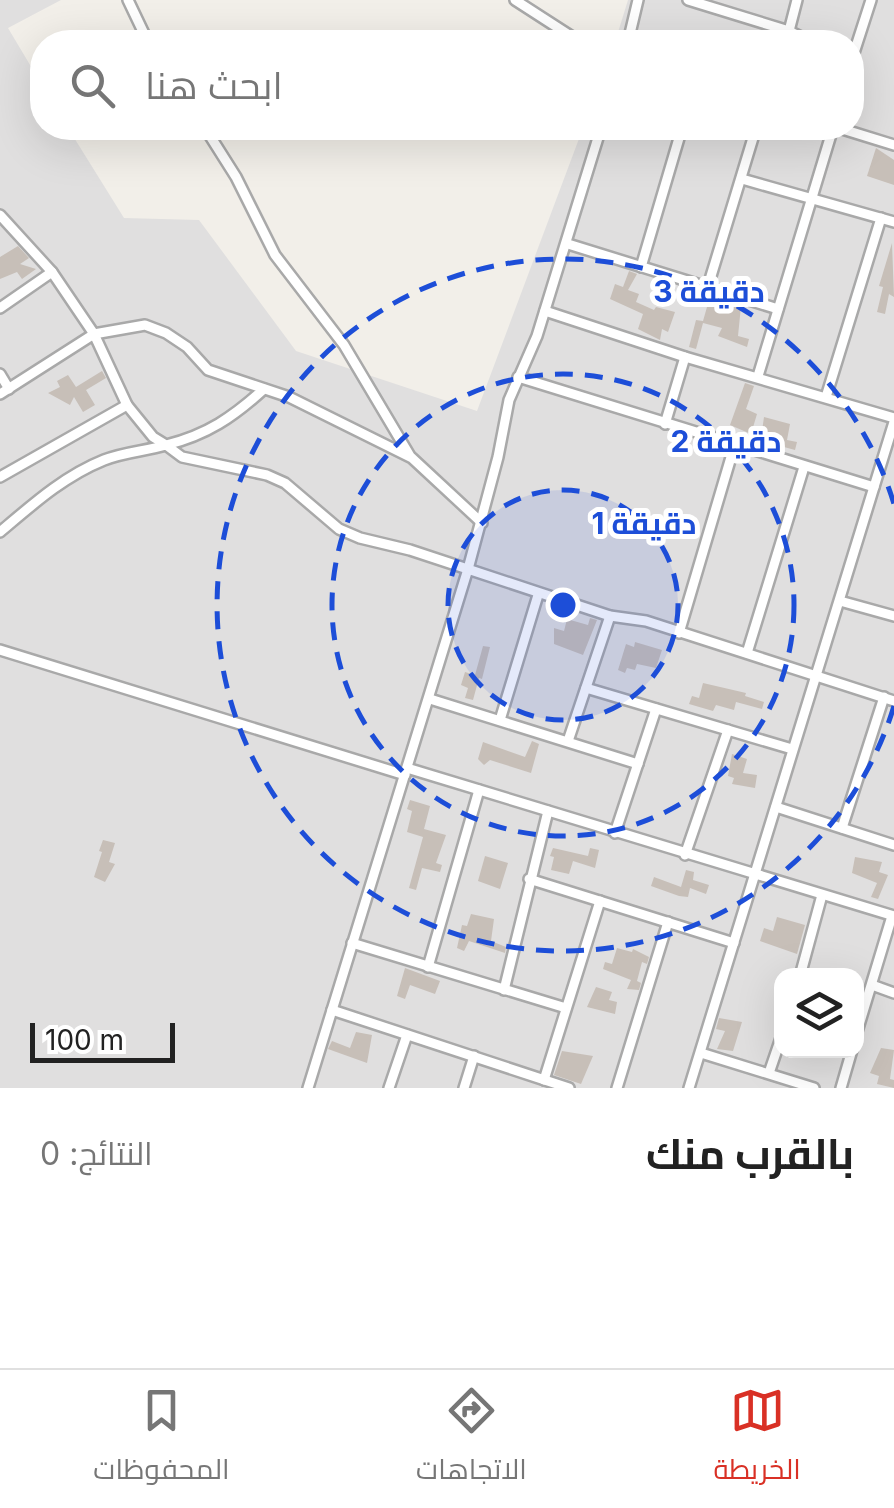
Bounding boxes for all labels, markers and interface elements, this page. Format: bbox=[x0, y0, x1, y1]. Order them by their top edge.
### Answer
search box bbox=[30, 30, 864, 140]
icon: search bbox=[65, 58, 120, 113]
text: ابحث هنا bbox=[145, 62, 283, 108]
text: 3 دقيقة bbox=[653, 273, 765, 309]
text: 2 دقيقة bbox=[671, 423, 781, 459]
text: 1 دقيقة bbox=[592, 505, 696, 541]
centre of rings bbox=[545, 587, 581, 623]
map controls bbox=[774, 968, 864, 1058]
button: layers bbox=[774, 968, 864, 1058]
scale bar bbox=[30, 1018, 175, 1062]
text: 100 m bbox=[45, 1023, 124, 1057]
text: بالقرب منك bbox=[646, 1128, 854, 1179]
text: النتائج: 0 bbox=[40, 1134, 153, 1173]
tab: المحفوظات bbox=[93, 1383, 230, 1495]
tab: الاتجاهات bbox=[416, 1383, 527, 1495]
tab: الخريطة bbox=[713, 1383, 801, 1495]

